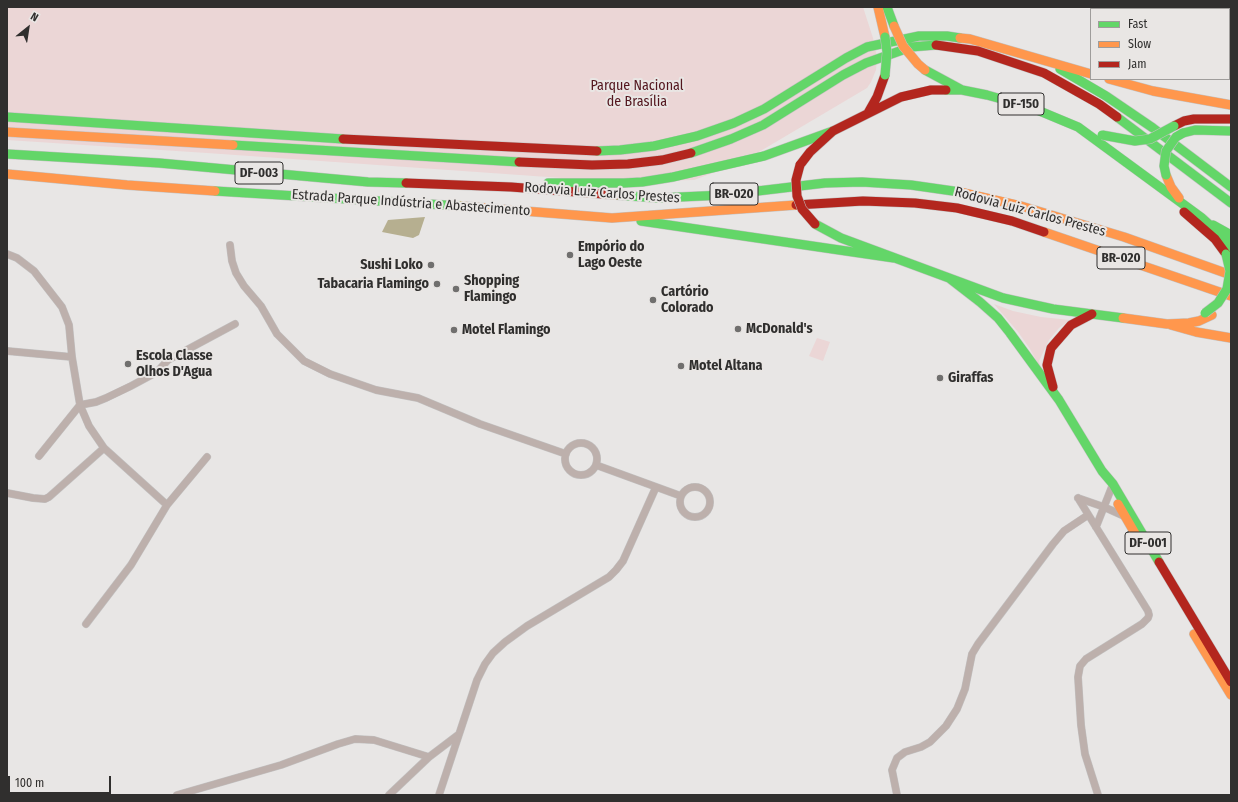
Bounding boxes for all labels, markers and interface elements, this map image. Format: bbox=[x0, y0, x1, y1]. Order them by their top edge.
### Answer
north arrow bbox=[8, 8, 48, 48]
legend bbox=[1090, 8, 1230, 80]
text: N bbox=[28, 10, 40, 24]
text: Fast bbox=[1128, 17, 1147, 31]
text: Slow bbox=[1128, 37, 1151, 51]
text: Jam bbox=[1128, 57, 1146, 71]
park label: Parque Nacional de Brasília bbox=[590, 78, 684, 110]
road number: DF-150 bbox=[998, 93, 1044, 115]
road number: DF-003 bbox=[235, 162, 283, 184]
street label: Rodovia Luiz Carlos Prestes bbox=[524, 179, 680, 207]
road number: BR-020 bbox=[710, 183, 758, 205]
street label: Rodovia Luiz Carlos Prestes bbox=[953, 184, 1107, 240]
street label: Estrada Parque Indústria e Abastecimento bbox=[291, 186, 531, 220]
place label: Empório do Lago Oeste bbox=[578, 239, 644, 272]
road number: BR-020 bbox=[1097, 247, 1145, 269]
marker: Empório do Lago Oeste bbox=[565, 250, 575, 260]
place label: Sushi Loko bbox=[360, 257, 423, 273]
marker: Sushi Loko bbox=[426, 260, 436, 270]
place label: Shopping Flamingo bbox=[464, 273, 519, 306]
place label: Tabacaria Flamingo bbox=[317, 276, 429, 292]
marker: Tabacaria Flamingo bbox=[432, 279, 442, 289]
marker: Shopping Flamingo bbox=[451, 284, 461, 294]
place label: Cartório Colorado bbox=[661, 284, 714, 316]
marker: Cartório Colorado bbox=[648, 295, 658, 305]
place label: McDonald's bbox=[746, 321, 813, 337]
place label: Motel Flamingo bbox=[462, 322, 551, 338]
marker: McDonald's bbox=[733, 324, 743, 334]
marker: Motel Flamingo bbox=[449, 325, 459, 335]
place label: Escola Classe Olhos D'Agua bbox=[136, 348, 213, 380]
place label: Motel Altana bbox=[689, 358, 763, 374]
marker: Escola Classe Olhos D'Agua bbox=[123, 359, 133, 369]
marker: Motel Altana bbox=[676, 361, 686, 371]
place label: Giraffas bbox=[948, 370, 993, 386]
marker: Giraffas bbox=[935, 373, 945, 383]
road number: DF-001 bbox=[1125, 532, 1171, 554]
scale bar bbox=[10, 768, 113, 794]
text: 100 m bbox=[15, 776, 44, 790]

